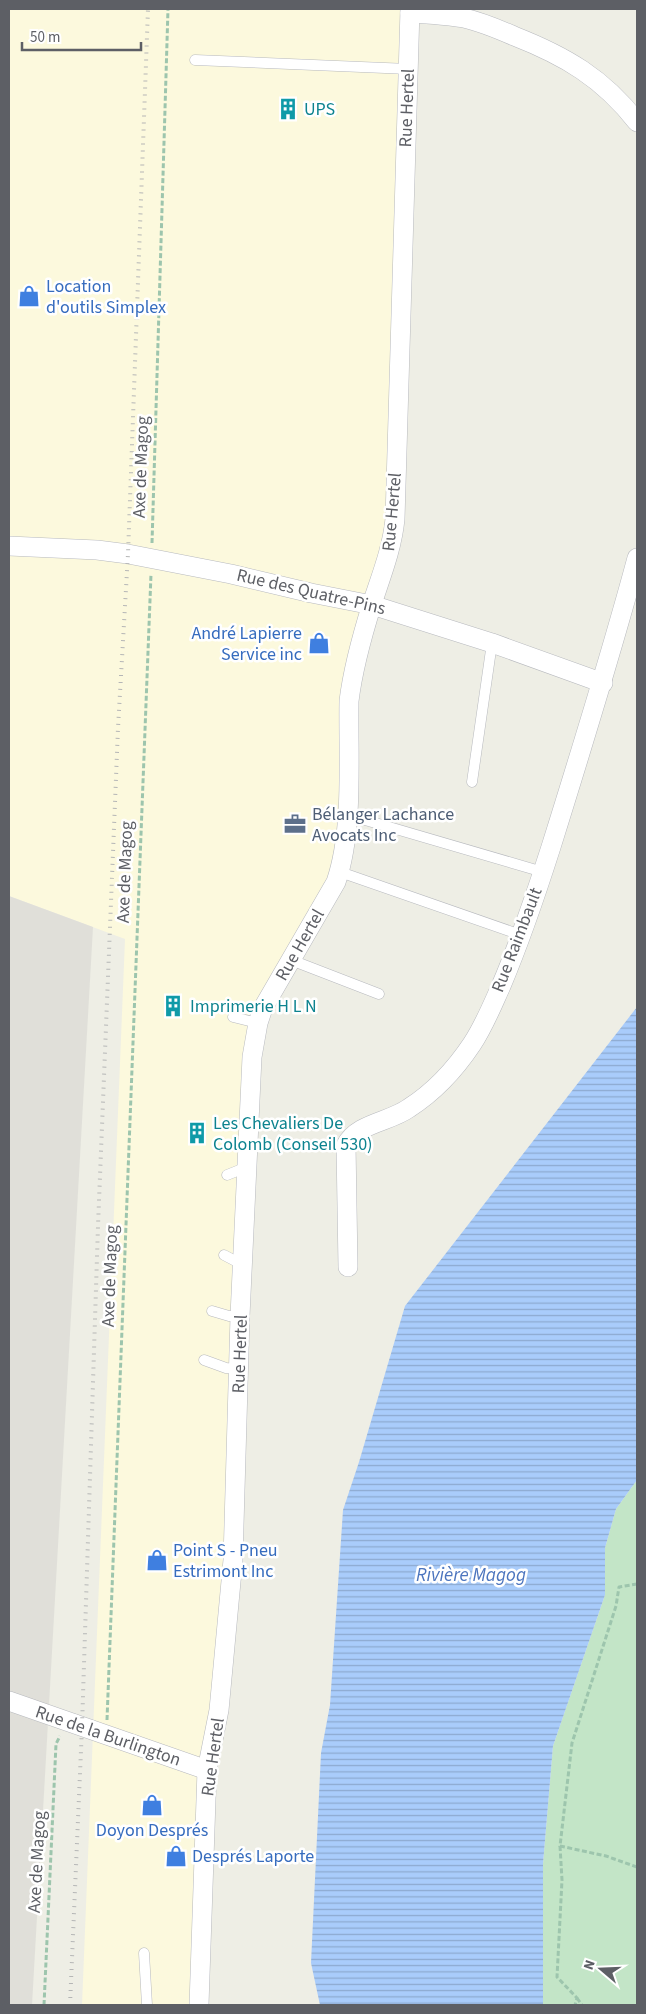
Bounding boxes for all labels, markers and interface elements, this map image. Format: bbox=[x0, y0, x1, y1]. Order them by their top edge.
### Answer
scale bar bbox=[22, 20, 141, 52]
text: 50 m bbox=[30, 27, 60, 48]
street label: Rue Hertel bbox=[393, 68, 421, 148]
building icon: UPS bbox=[275, 96, 301, 122]
place label: UPS bbox=[304, 97, 335, 122]
place label: Location d'outils Simplex bbox=[46, 274, 166, 320]
shop icon: Location d'outils Simplex bbox=[16, 283, 42, 309]
street label: Axe de Magog bbox=[127, 415, 155, 519]
street label: Rue Hertel bbox=[376, 472, 408, 552]
street label: Rue des Quatre-Pins bbox=[234, 563, 388, 621]
place label: André Lapierre Service inc bbox=[191, 621, 302, 667]
shop icon: André Lapierre Service inc bbox=[306, 630, 332, 656]
place label: Bélanger Lachance Avocats Inc bbox=[312, 802, 454, 848]
office icon: Bélanger Lachance Avocats Inc bbox=[282, 811, 308, 837]
street label: Axe de Magog bbox=[111, 820, 139, 924]
street label: Rue Raimbault bbox=[486, 884, 548, 996]
street label: Rue Hertel bbox=[269, 905, 331, 985]
building icon: Imprimerie H L N bbox=[160, 993, 186, 1019]
place label: Imprimerie H L N bbox=[190, 994, 317, 1019]
place label: Les Chevaliers De Colomb (Conseil 530) bbox=[213, 1111, 373, 1157]
building icon: Les Chevaliers De Colomb (Conseil 530) bbox=[184, 1120, 210, 1146]
street label: Axe de Magog bbox=[96, 1224, 124, 1328]
street label: Rue Hertel bbox=[226, 1314, 254, 1394]
place label: Point S - Pneu Estrimont Inc bbox=[173, 1538, 278, 1584]
shop icon: Point S - Pneu Estrimont Inc bbox=[144, 1547, 170, 1573]
water label: Rivière Magog bbox=[416, 1562, 526, 1589]
street label: Rue de la Burlington bbox=[32, 1699, 184, 1773]
street label: Rue Hertel bbox=[195, 1716, 231, 1798]
shop icon: Doyon Després bbox=[139, 1792, 165, 1818]
street label: Axe de Magog bbox=[22, 1810, 52, 1914]
place label: Doyon Després bbox=[96, 1818, 208, 1843]
shop icon: Després Laporte bbox=[163, 1843, 189, 1869]
place label: Després Laporte bbox=[192, 1844, 314, 1869]
north arrow bbox=[576, 1944, 626, 1994]
text: N bbox=[579, 1957, 601, 1973]

